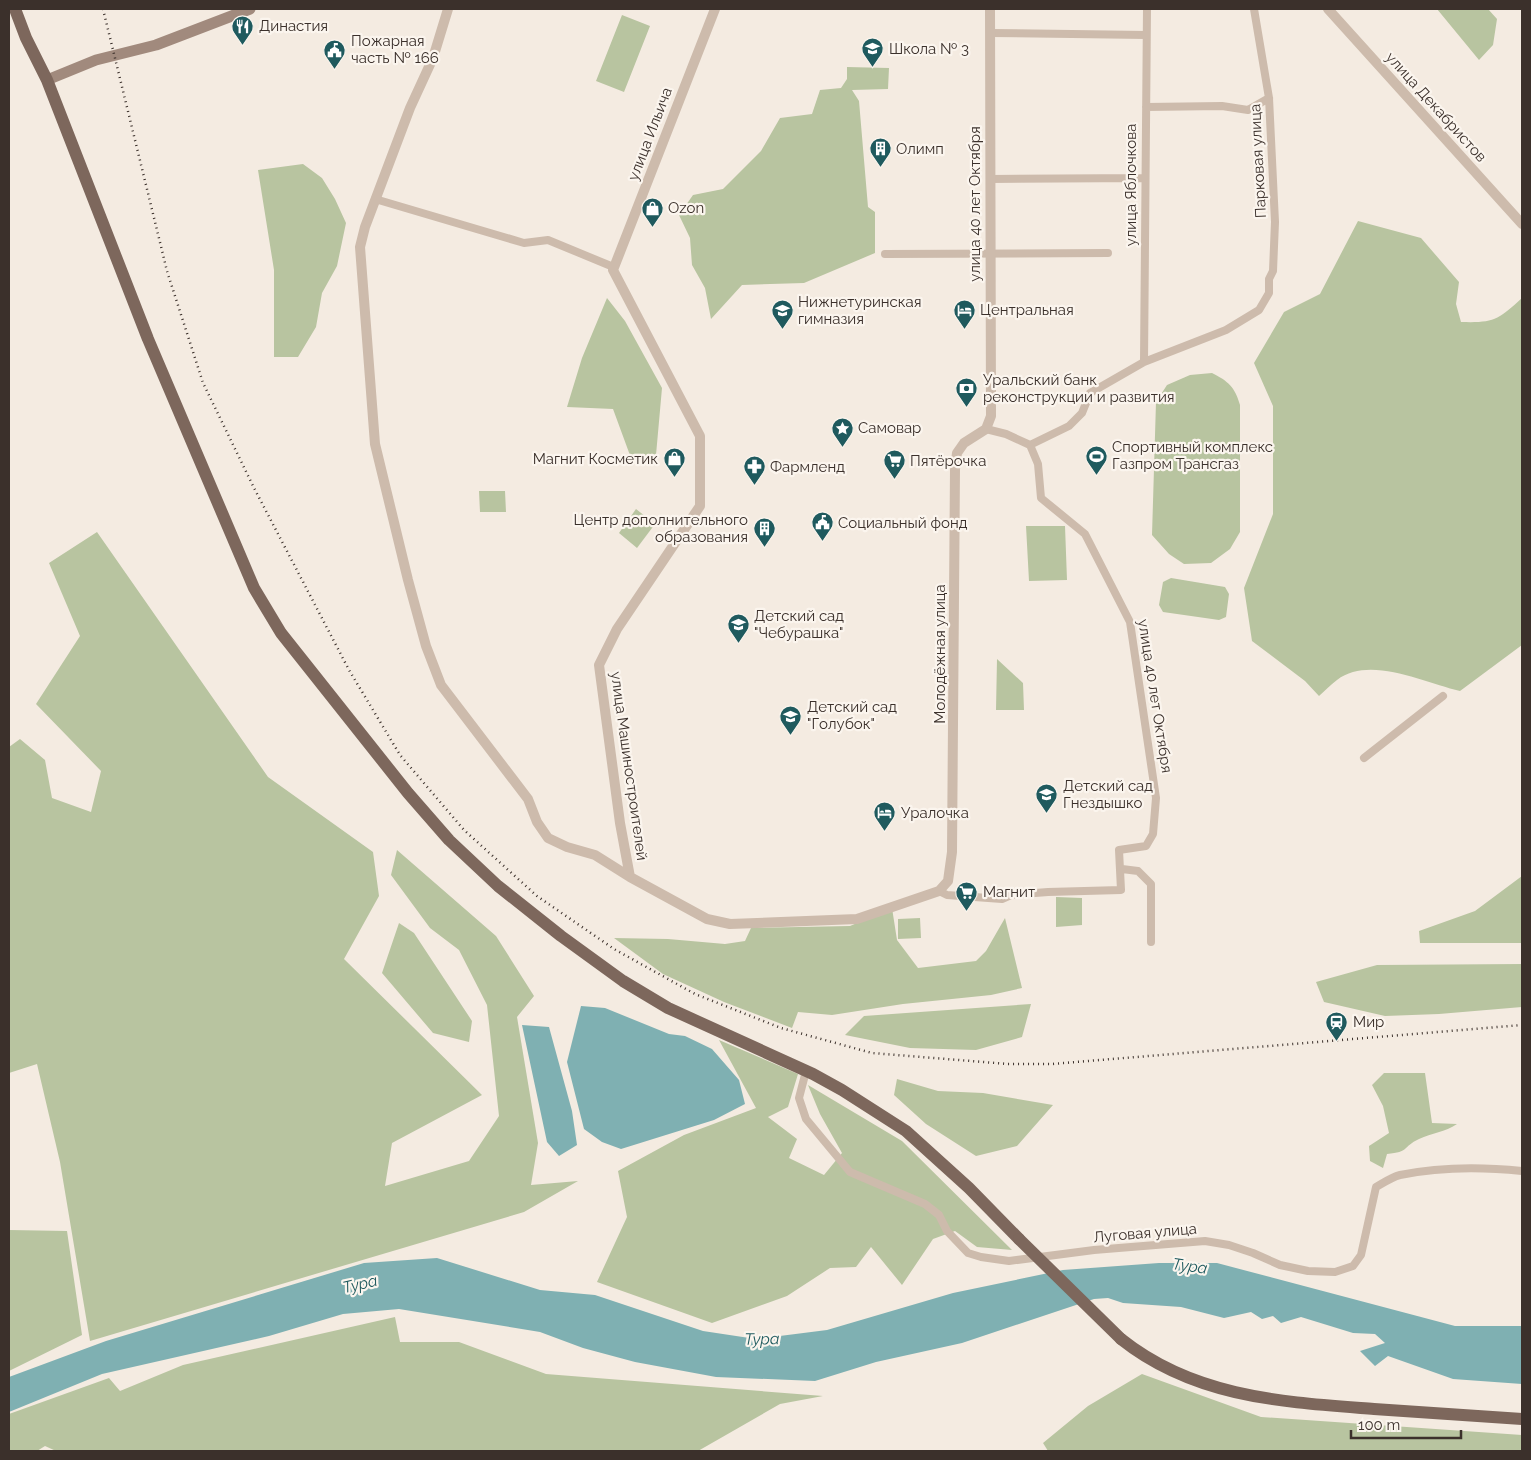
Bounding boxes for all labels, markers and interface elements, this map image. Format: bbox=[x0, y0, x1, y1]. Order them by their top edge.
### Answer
restaurant icon: Династия bbox=[231, 14, 255, 45]
place label: Династия bbox=[259, 17, 328, 35]
place label: Пожарная часть № 166 bbox=[351, 32, 439, 67]
school or university icon: Школа № 3 bbox=[861, 37, 885, 68]
public building icon: Пожарная часть № 166 bbox=[323, 38, 347, 69]
place label: Школа № 3 bbox=[889, 40, 969, 58]
street label: улица Декабристов bbox=[1382, 48, 1490, 166]
street label: улица Ильича bbox=[624, 85, 676, 183]
street label: Парковая улица bbox=[1246, 103, 1270, 219]
street label: улица Яблочкова bbox=[1122, 124, 1140, 246]
street label: улица 40 лет Октября bbox=[966, 126, 984, 282]
building icon: Олимп bbox=[868, 137, 892, 168]
place label: Олимп bbox=[896, 140, 944, 158]
shop icon: Ozon bbox=[640, 196, 664, 227]
place label: Ozon bbox=[668, 199, 704, 217]
place label: Нижнетуринская гимназия bbox=[798, 293, 922, 328]
hotel icon: Центральная bbox=[952, 298, 976, 329]
school or university icon: Нижнетуринская гимназия bbox=[770, 299, 794, 330]
place label: Центральная bbox=[980, 301, 1074, 319]
place label: Уральский банк реконструкции и развития bbox=[983, 371, 1175, 406]
bank icon: Уральский банк реконструкции и развития bbox=[955, 377, 979, 408]
place icon: Самовар bbox=[830, 416, 854, 447]
place label: Самовар bbox=[858, 419, 921, 437]
place label: Спортивный комплекс Газпром Трансгаз bbox=[1112, 438, 1273, 473]
sports icon: Спортивный комплекс Газпром Трансгаз bbox=[1084, 444, 1108, 475]
shop icon: Магнит Косметик bbox=[662, 447, 686, 478]
supermarket icon: Пятёрочка bbox=[882, 449, 906, 480]
place label: Магнит Косметик bbox=[533, 450, 658, 468]
place label: Пятёрочка bbox=[910, 452, 986, 470]
pharmacy icon: Фармленд bbox=[742, 455, 766, 486]
place label: Фармленд bbox=[770, 458, 845, 476]
place label: Центр дополнительного образования bbox=[573, 511, 748, 546]
public building icon: Социальный фонд bbox=[810, 511, 834, 542]
place label: Социальный фонд bbox=[838, 514, 968, 532]
building icon: Центр дополнительного образования bbox=[752, 517, 776, 548]
street label: Молодёжная улица bbox=[931, 584, 949, 724]
place label: Детский сад "Чебурашка" bbox=[754, 607, 844, 642]
school or university icon: Детский сад "Чебурашка" bbox=[726, 613, 750, 644]
street label: улица 40 лет Октября bbox=[1134, 618, 1176, 774]
street label: улица Машиностроителей bbox=[607, 670, 651, 862]
place label: Детский сад "Голубок" bbox=[807, 698, 897, 733]
school or university icon: Детский сад "Голубок" bbox=[779, 704, 803, 735]
place label: Детский сад Гнездышко bbox=[1063, 777, 1153, 812]
school or university icon: Детский сад Гнездышко bbox=[1035, 783, 1059, 814]
hotel icon: Уралочка bbox=[873, 801, 897, 832]
place label: Уралочка bbox=[901, 804, 969, 822]
supermarket icon: Магнит bbox=[955, 880, 979, 911]
place label: Магнит bbox=[983, 883, 1035, 901]
station icon: Мир bbox=[1325, 1010, 1349, 1041]
place label: Мир bbox=[1353, 1013, 1384, 1031]
street label: Луговая улица bbox=[1092, 1220, 1198, 1246]
water label: Тура bbox=[1171, 1254, 1209, 1278]
water label: Тура bbox=[341, 1271, 380, 1297]
water label: Тура bbox=[744, 1329, 780, 1349]
scale bar bbox=[1351, 1408, 1461, 1440]
text: 100 m bbox=[1358, 1416, 1400, 1434]

